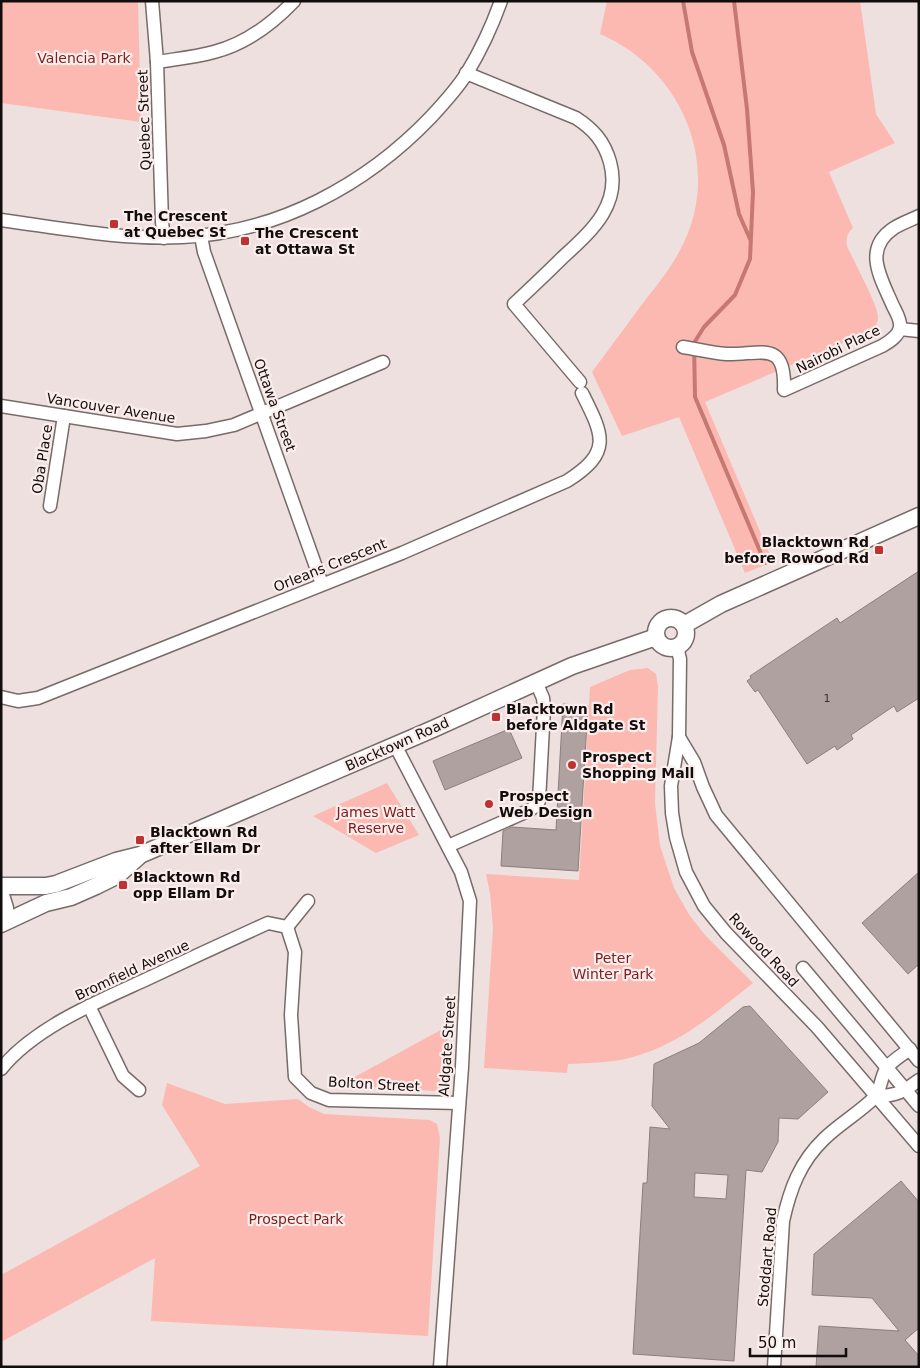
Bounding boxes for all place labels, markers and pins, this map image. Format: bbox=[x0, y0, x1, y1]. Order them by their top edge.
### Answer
place label: The Crescent at Quebec St bbox=[124, 208, 228, 240]
marker: The Crescent at Quebec St bbox=[108, 218, 120, 230]
place label: The Crescent at Ottawa St bbox=[255, 225, 359, 257]
marker: The Crescent at Ottawa St bbox=[239, 235, 251, 247]
place label: Blacktown Rd before Rowood Rd bbox=[724, 534, 869, 566]
marker: Blacktown Rd before Rowood Rd bbox=[873, 544, 885, 556]
place label: Blacktown Rd before Aldgate St bbox=[506, 701, 646, 733]
marker: Blacktown Rd before Aldgate St bbox=[490, 711, 502, 723]
place label: Prospect Shopping Mall bbox=[582, 749, 694, 781]
marker: Prospect Shopping Mall bbox=[566, 759, 578, 771]
place label: Prospect Web Design bbox=[499, 788, 593, 820]
marker: Prospect Web Design bbox=[483, 798, 495, 810]
place label: Blacktown Rd after Ellam Dr bbox=[150, 824, 260, 856]
marker: Blacktown Rd after Ellam Dr bbox=[134, 834, 146, 846]
place label: Blacktown Rd opp Ellam Dr bbox=[133, 869, 240, 901]
marker: Blacktown Rd opp Ellam Dr bbox=[117, 879, 129, 891]

